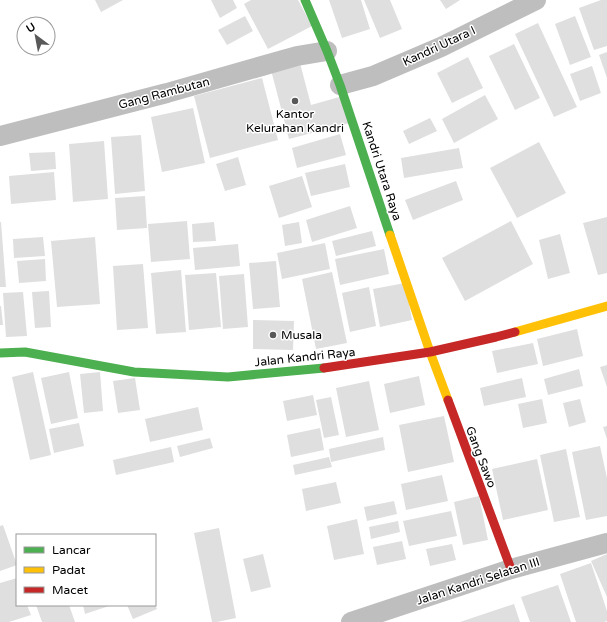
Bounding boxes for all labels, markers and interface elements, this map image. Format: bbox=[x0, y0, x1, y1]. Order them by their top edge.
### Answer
north arrow bbox=[16, 16, 56, 56]
text: U bbox=[24, 20, 38, 36]
street label: Kandri Utara I bbox=[400, 23, 478, 69]
street label: Gang Rambutan bbox=[117, 74, 211, 112]
marker: Kantor Kelurahan Kandri bbox=[290, 96, 300, 106]
place label: Kantor Kelurahan Kandri bbox=[246, 107, 344, 135]
street label: Kandri Utara Raya bbox=[359, 120, 405, 222]
place label: Musala bbox=[281, 328, 322, 342]
marker: Musala bbox=[268, 330, 278, 340]
street label: Jalan Kandri Raya bbox=[254, 345, 356, 369]
street label: Gang Sawo bbox=[463, 424, 499, 490]
legend bbox=[16, 534, 156, 606]
text: Lancar bbox=[52, 543, 91, 557]
street label: Jalan Kandri Selatan III bbox=[415, 554, 541, 608]
text: Padat bbox=[52, 563, 86, 577]
text: Macet bbox=[52, 583, 88, 597]

